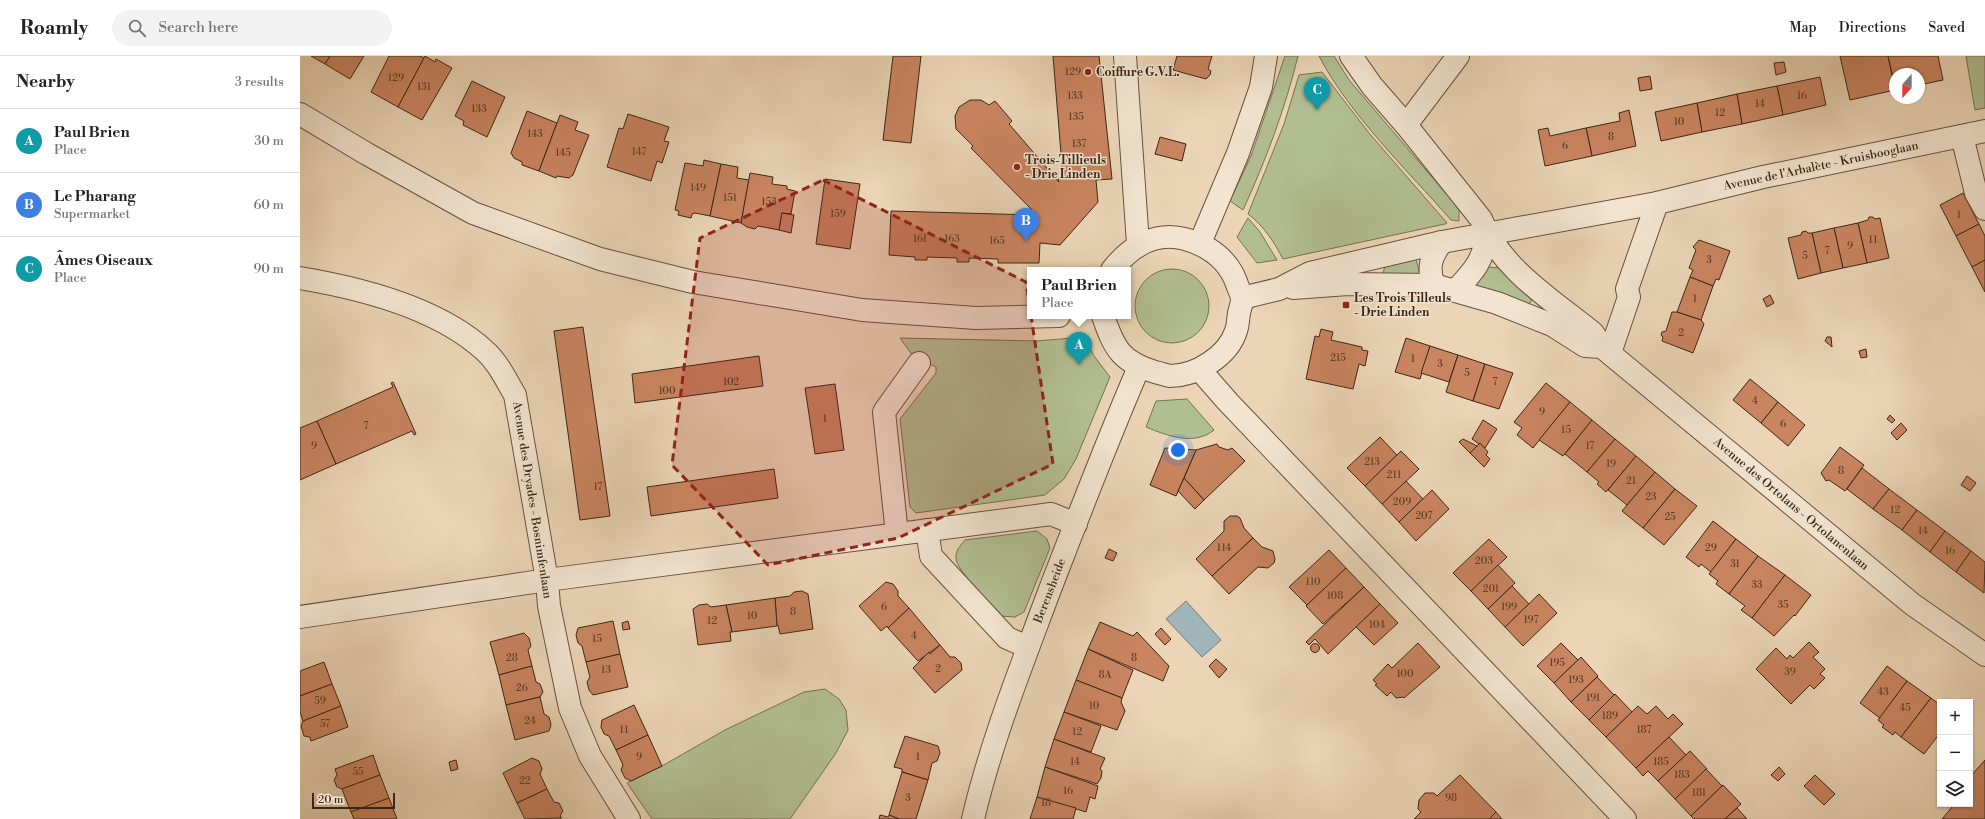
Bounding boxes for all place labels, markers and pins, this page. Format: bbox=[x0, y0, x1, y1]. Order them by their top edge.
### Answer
place label: Coiffure G.V.L. bbox=[1096, 65, 1180, 80]
marker: Coiffure G.V.L. bbox=[1083, 67, 1093, 77]
pin: C bbox=[1304, 77, 1330, 110]
place label: Trois-Tillieuls - Drie Linden bbox=[1025, 153, 1106, 182]
marker: Trois-Tillieuls - Drie Linden bbox=[1012, 162, 1022, 172]
pin: B bbox=[1013, 208, 1039, 241]
place label: Les Trois Tilleuls - Drie Linden bbox=[1354, 291, 1451, 320]
marker: Les Trois Tilleuls - Drie Linden bbox=[1341, 300, 1351, 310]
pin: A bbox=[1066, 332, 1092, 365]

